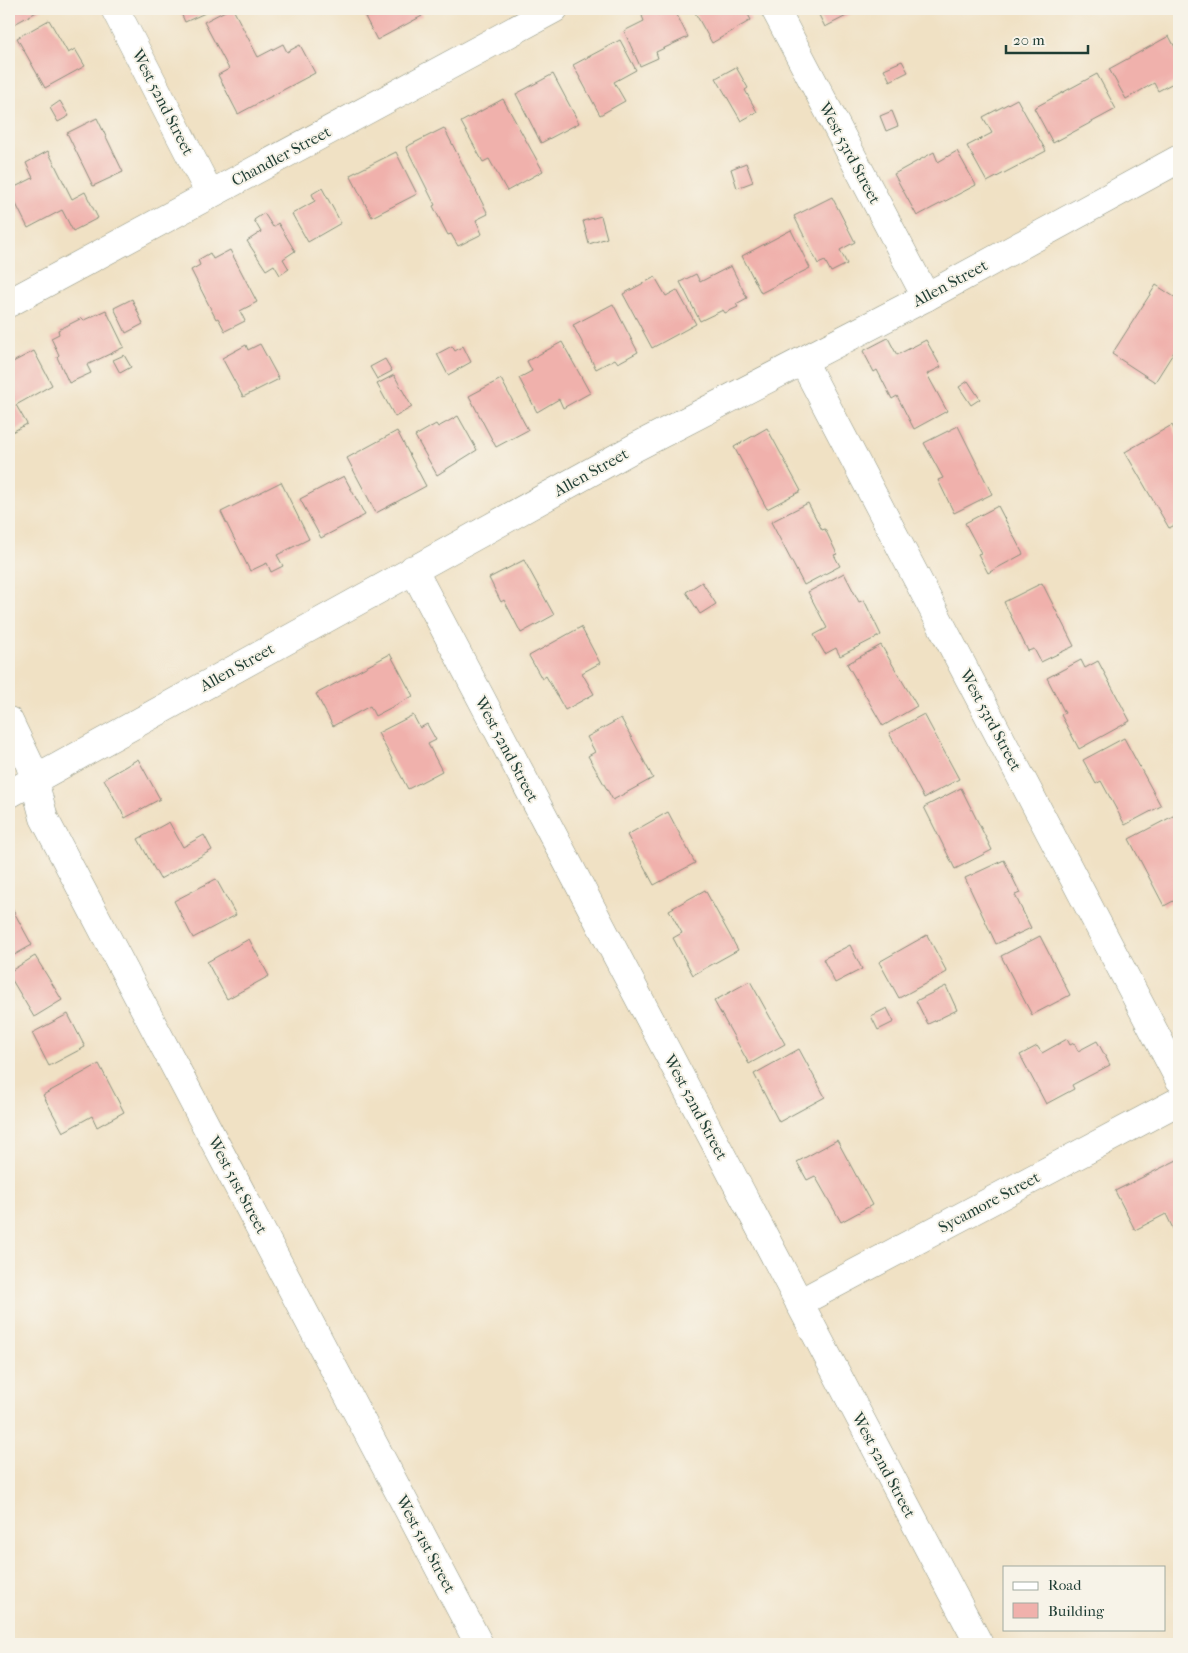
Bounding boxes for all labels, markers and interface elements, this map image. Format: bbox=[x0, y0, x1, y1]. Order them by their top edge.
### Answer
scale bar bbox=[1006, 22, 1088, 54]
text: 20 m bbox=[1013, 31, 1045, 49]
street label: West 52nd Street bbox=[128, 45, 198, 158]
street label: West 53rd Street bbox=[815, 98, 885, 207]
street label: Chandler Street bbox=[228, 122, 334, 190]
street label: Allen Street bbox=[908, 255, 991, 311]
street label: Allen Street bbox=[550, 444, 632, 501]
street label: Allen Street bbox=[196, 639, 278, 696]
street label: West 53rd Street bbox=[956, 665, 1026, 774]
street label: West 52nd Street bbox=[471, 692, 543, 805]
street label: West 52nd Street bbox=[660, 1050, 732, 1163]
street label: West 51st Street bbox=[204, 1132, 272, 1237]
street label: Sycamore Street bbox=[935, 1167, 1043, 1237]
street label: West 52nd Street bbox=[848, 1408, 920, 1521]
street label: West 51st Street bbox=[392, 1491, 460, 1596]
legend bbox=[1003, 1566, 1166, 1630]
text: Road bbox=[1048, 1576, 1082, 1594]
text: Building bbox=[1048, 1602, 1105, 1620]

